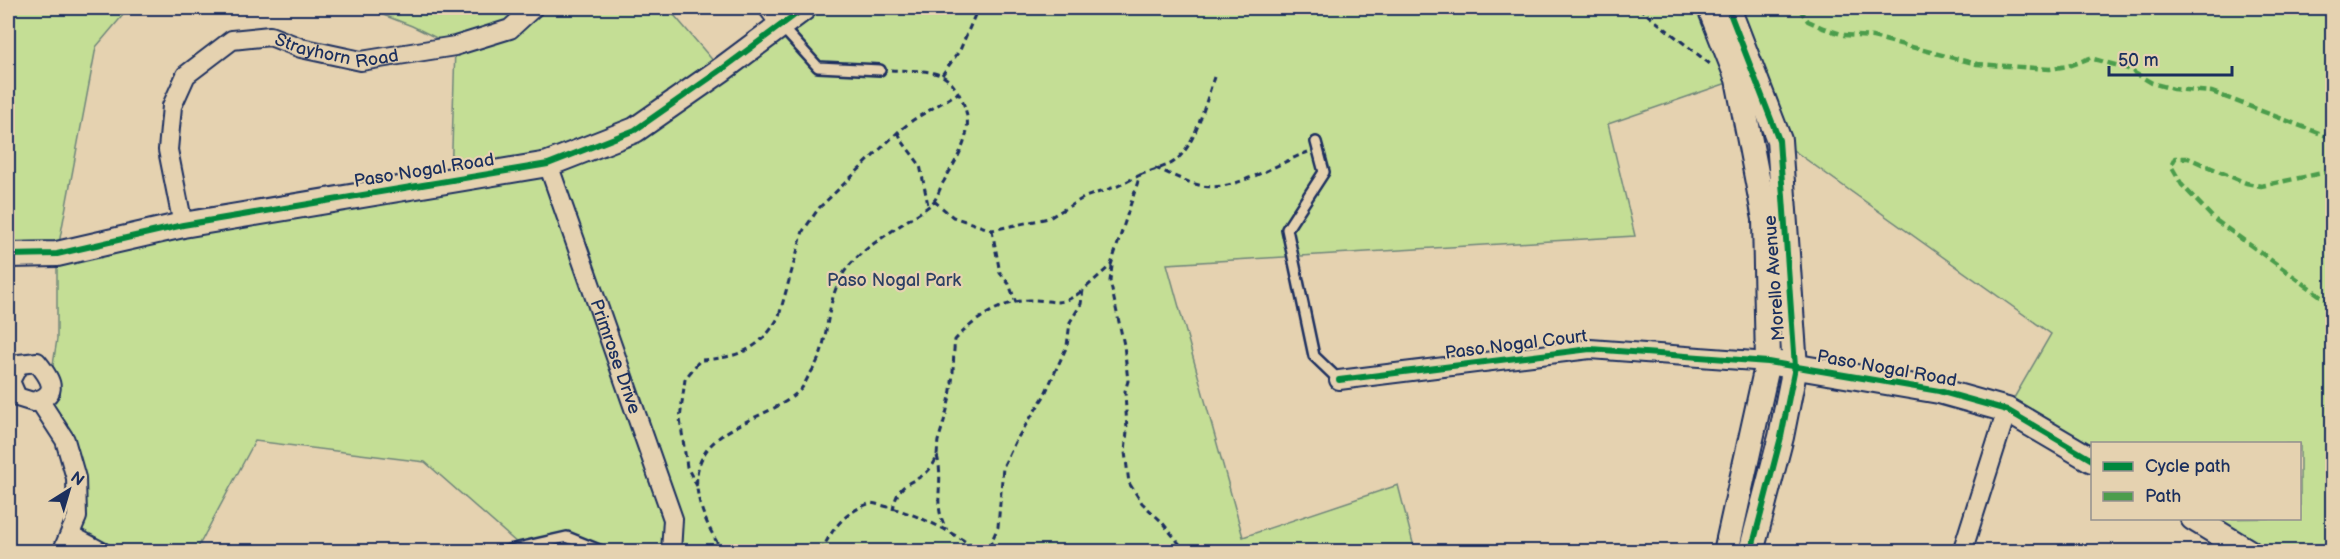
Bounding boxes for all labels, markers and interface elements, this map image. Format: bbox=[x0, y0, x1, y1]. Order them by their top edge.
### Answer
street label: Strayhorn Road bbox=[272, 29, 400, 73]
scale bar bbox=[2109, 39, 2232, 77]
text: 50 m bbox=[2118, 50, 2159, 71]
street label: Paso Nogal Road bbox=[353, 149, 496, 192]
street label: Morello Avenue bbox=[1760, 214, 1789, 342]
park label: Paso Nogal Park bbox=[827, 270, 961, 291]
street label: Primrose Drive bbox=[585, 296, 645, 417]
street label: Paso Nogal Court bbox=[1444, 325, 1589, 364]
street label: Paso Nogal Road bbox=[1815, 346, 1958, 391]
legend bbox=[2091, 442, 2301, 520]
text: Cycle path bbox=[2145, 456, 2231, 477]
north arrow bbox=[39, 460, 99, 520]
text: N bbox=[67, 468, 88, 490]
text: Path bbox=[2145, 486, 2181, 507]

